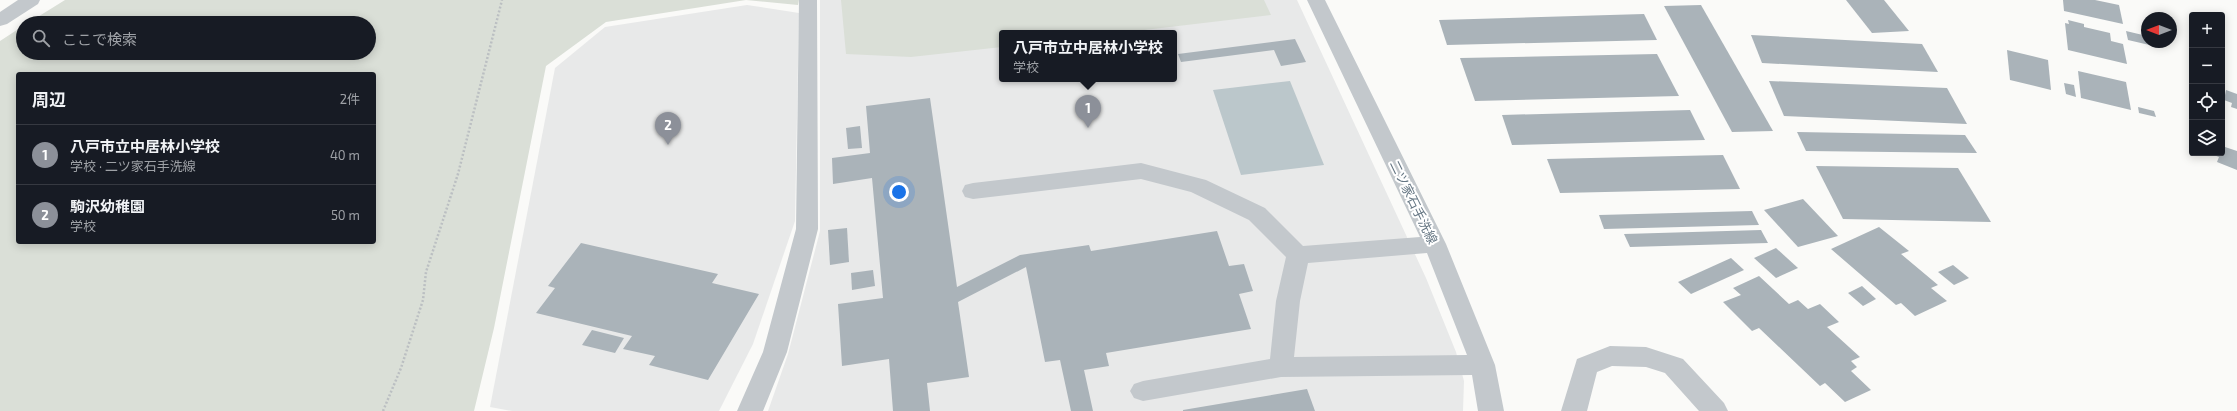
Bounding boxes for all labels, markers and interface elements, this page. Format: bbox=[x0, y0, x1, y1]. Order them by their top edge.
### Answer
north arrow bbox=[2141, 12, 2177, 48]
map controls bbox=[2189, 12, 2225, 156]
button: + bbox=[2189, 12, 2225, 48]
search box bbox=[16, 16, 376, 60]
icon: search bbox=[30, 27, 52, 49]
text: ここで検索 bbox=[62, 30, 137, 48]
popup bbox=[999, 30, 1177, 82]
text: 八戸市立中居林小学校 bbox=[1013, 38, 1163, 56]
button: − bbox=[2189, 48, 2225, 84]
text: 学校 bbox=[1013, 59, 1039, 75]
button: locate bbox=[2189, 84, 2225, 120]
text: 周辺 bbox=[32, 89, 66, 109]
text: 2件 bbox=[340, 91, 360, 107]
pin: 1 bbox=[1075, 95, 1101, 128]
pin: 2 bbox=[655, 112, 681, 145]
button: layers bbox=[2189, 120, 2225, 156]
text: 八戸市立中居林小学校 bbox=[70, 137, 220, 155]
text: 1 bbox=[42, 147, 48, 163]
text: 40 m bbox=[330, 147, 360, 163]
text: 学校 · 二ツ家石手洗線 bbox=[70, 158, 196, 174]
street label: 二ツ家石手洗線 bbox=[1387, 158, 1441, 246]
your location bbox=[889, 182, 909, 202]
text: 駒沢幼稚園 bbox=[70, 197, 145, 215]
text: 2 bbox=[41, 207, 49, 223]
text: 50 m bbox=[331, 207, 360, 223]
text: 学校 bbox=[70, 218, 96, 234]

